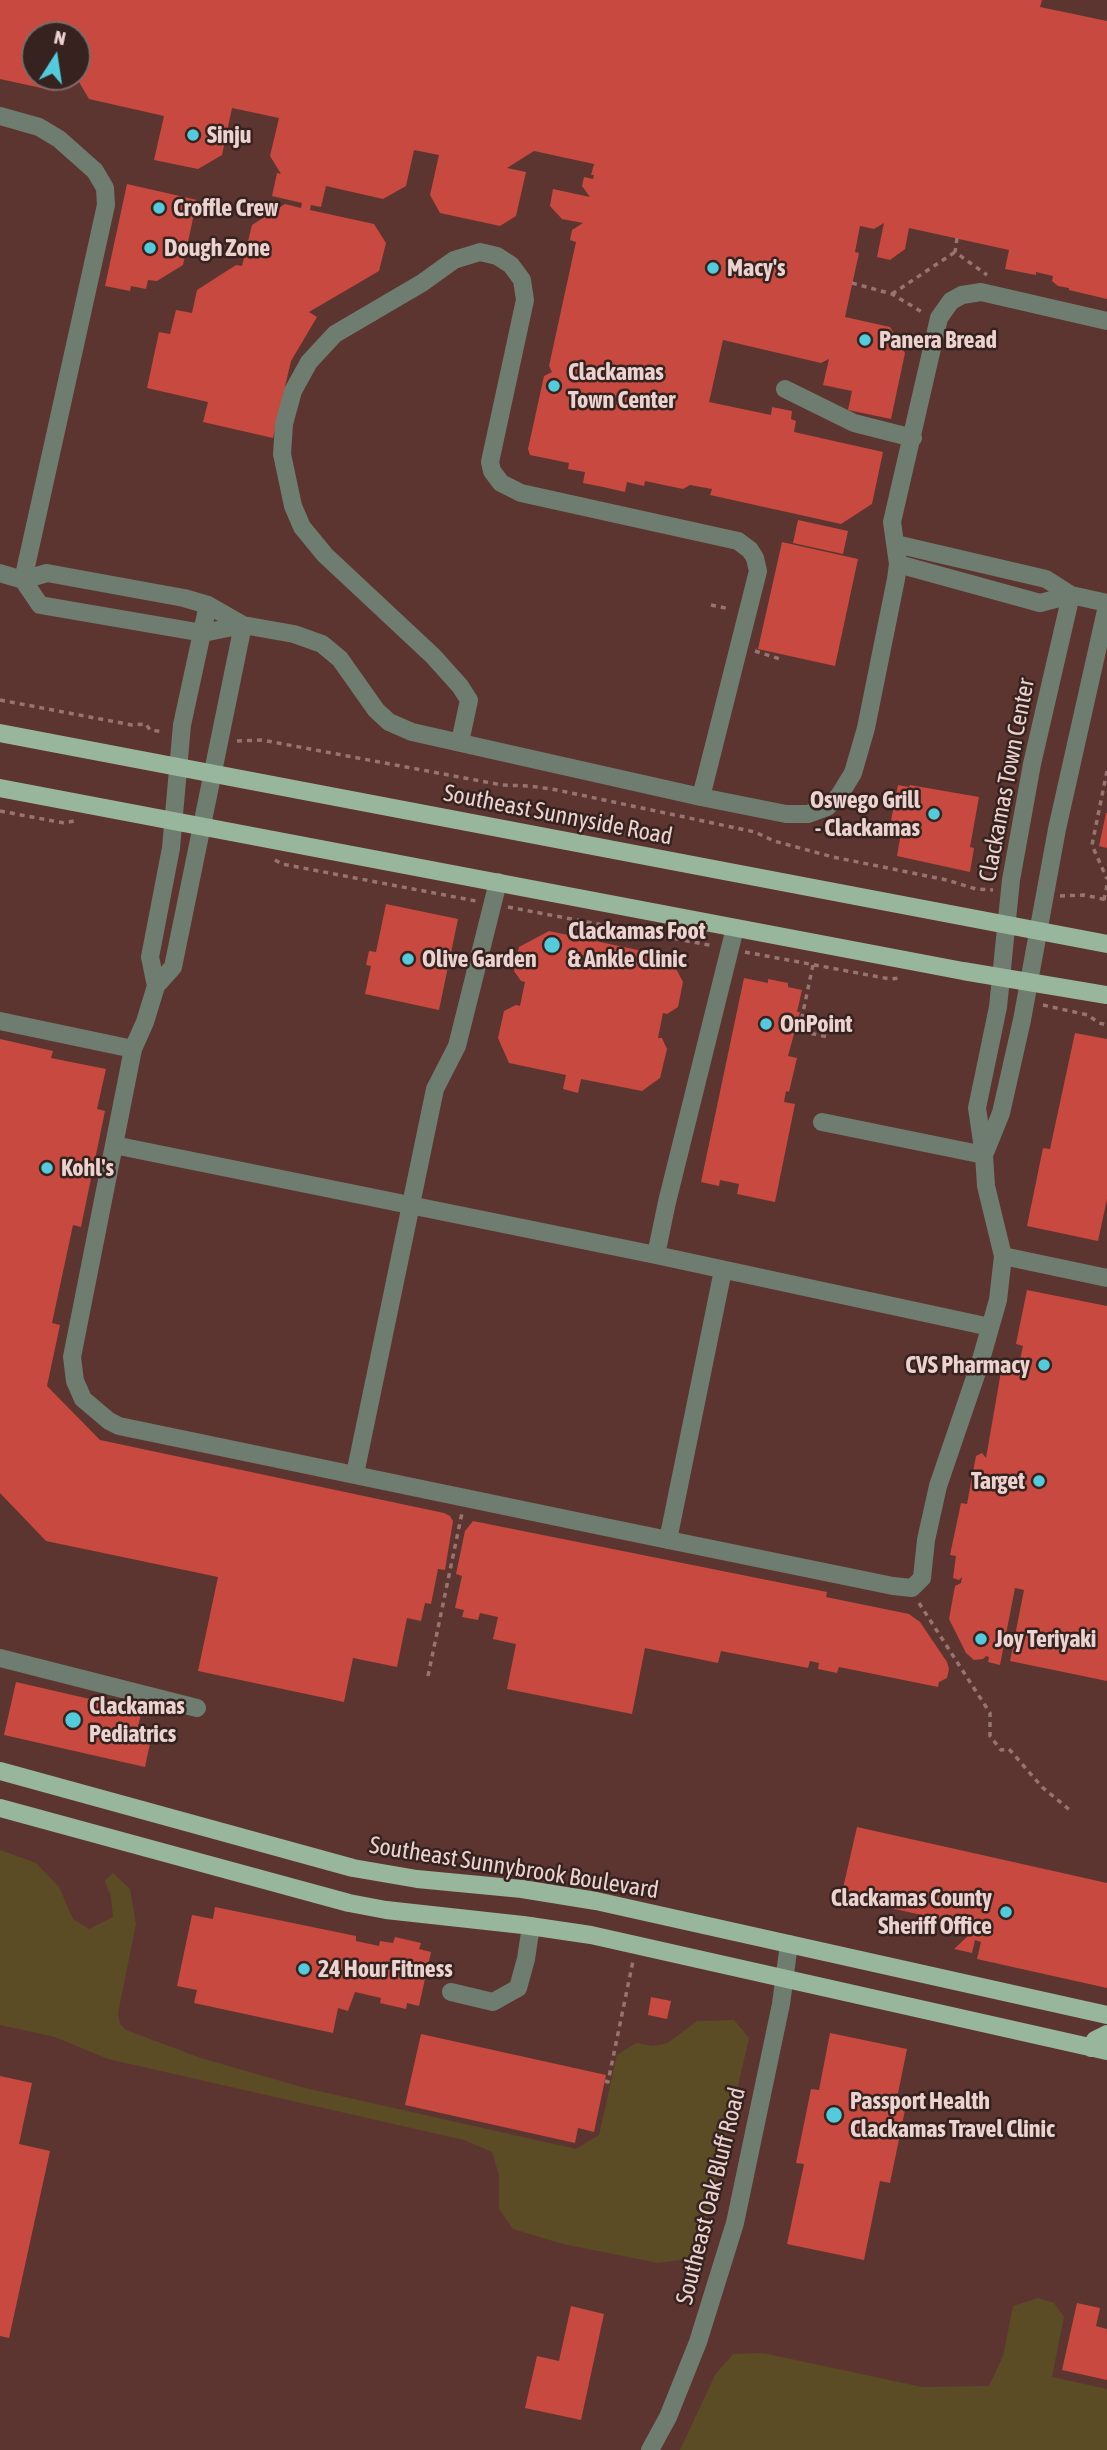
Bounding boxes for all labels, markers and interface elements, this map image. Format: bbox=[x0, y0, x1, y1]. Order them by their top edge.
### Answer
north arrow bbox=[21, 21, 91, 91]
text: N bbox=[52, 25, 68, 49]
place label: Sinju bbox=[207, 121, 251, 149]
marker: Sinju bbox=[185, 127, 201, 143]
place label: Croffle Crew bbox=[173, 194, 278, 222]
marker: Croffle Crew bbox=[151, 200, 167, 216]
place label: Dough Zone bbox=[164, 234, 270, 262]
marker: Dough Zone bbox=[142, 240, 158, 256]
place label: Macy's bbox=[727, 254, 785, 282]
marker: Macy's bbox=[705, 260, 721, 276]
place label: Panera Bread bbox=[879, 326, 997, 354]
marker: Panera Bread bbox=[857, 332, 873, 348]
place label: Clackamas Town Center bbox=[568, 358, 675, 414]
marker: Clackamas Town Center bbox=[546, 378, 562, 394]
street label: Clackamas Town Center bbox=[973, 676, 1041, 884]
street label: Southeast Sunnyside Road bbox=[441, 779, 675, 851]
place label: Oswego Grill - Clackamas bbox=[810, 786, 920, 842]
marker: Oswego Grill - Clackamas bbox=[926, 806, 942, 822]
place label: Clackamas Foot & Ankle Clinic bbox=[568, 917, 706, 973]
marker: Clackamas Foot & Ankle Clinic bbox=[542, 935, 562, 955]
place label: Olive Garden bbox=[422, 945, 537, 973]
marker: Olive Garden bbox=[400, 951, 416, 967]
place label: OnPoint bbox=[780, 1010, 853, 1038]
marker: OnPoint bbox=[758, 1016, 774, 1032]
place label: Kohl's bbox=[61, 1154, 114, 1182]
marker: Kohl's bbox=[39, 1160, 55, 1176]
place label: CVS Pharmacy bbox=[905, 1351, 1030, 1379]
marker: CVS Pharmacy bbox=[1036, 1357, 1052, 1373]
place label: Target bbox=[971, 1467, 1025, 1495]
marker: Target bbox=[1031, 1473, 1047, 1489]
place label: Joy Teriyaki bbox=[995, 1625, 1096, 1653]
marker: Joy Teriyaki bbox=[973, 1631, 989, 1647]
place label: Clackamas Pediatrics bbox=[89, 1692, 185, 1748]
marker: Clackamas Pediatrics bbox=[63, 1710, 83, 1730]
street label: Southeast Sunnybrook Boulevard bbox=[367, 1831, 661, 1905]
place label: Clackamas County Sheriff Office bbox=[831, 1884, 992, 1940]
marker: Clackamas County Sheriff Office bbox=[998, 1904, 1014, 1920]
place label: 24 Hour Fitness bbox=[318, 1955, 453, 1983]
marker: 24 Hour Fitness bbox=[296, 1961, 312, 1977]
street label: Southeast Oak Bluff Road bbox=[670, 2084, 752, 2308]
place label: Passport Health Clackamas Travel Clinic bbox=[850, 2087, 1055, 2143]
marker: Passport Health Clackamas Travel Clinic bbox=[824, 2105, 844, 2125]

